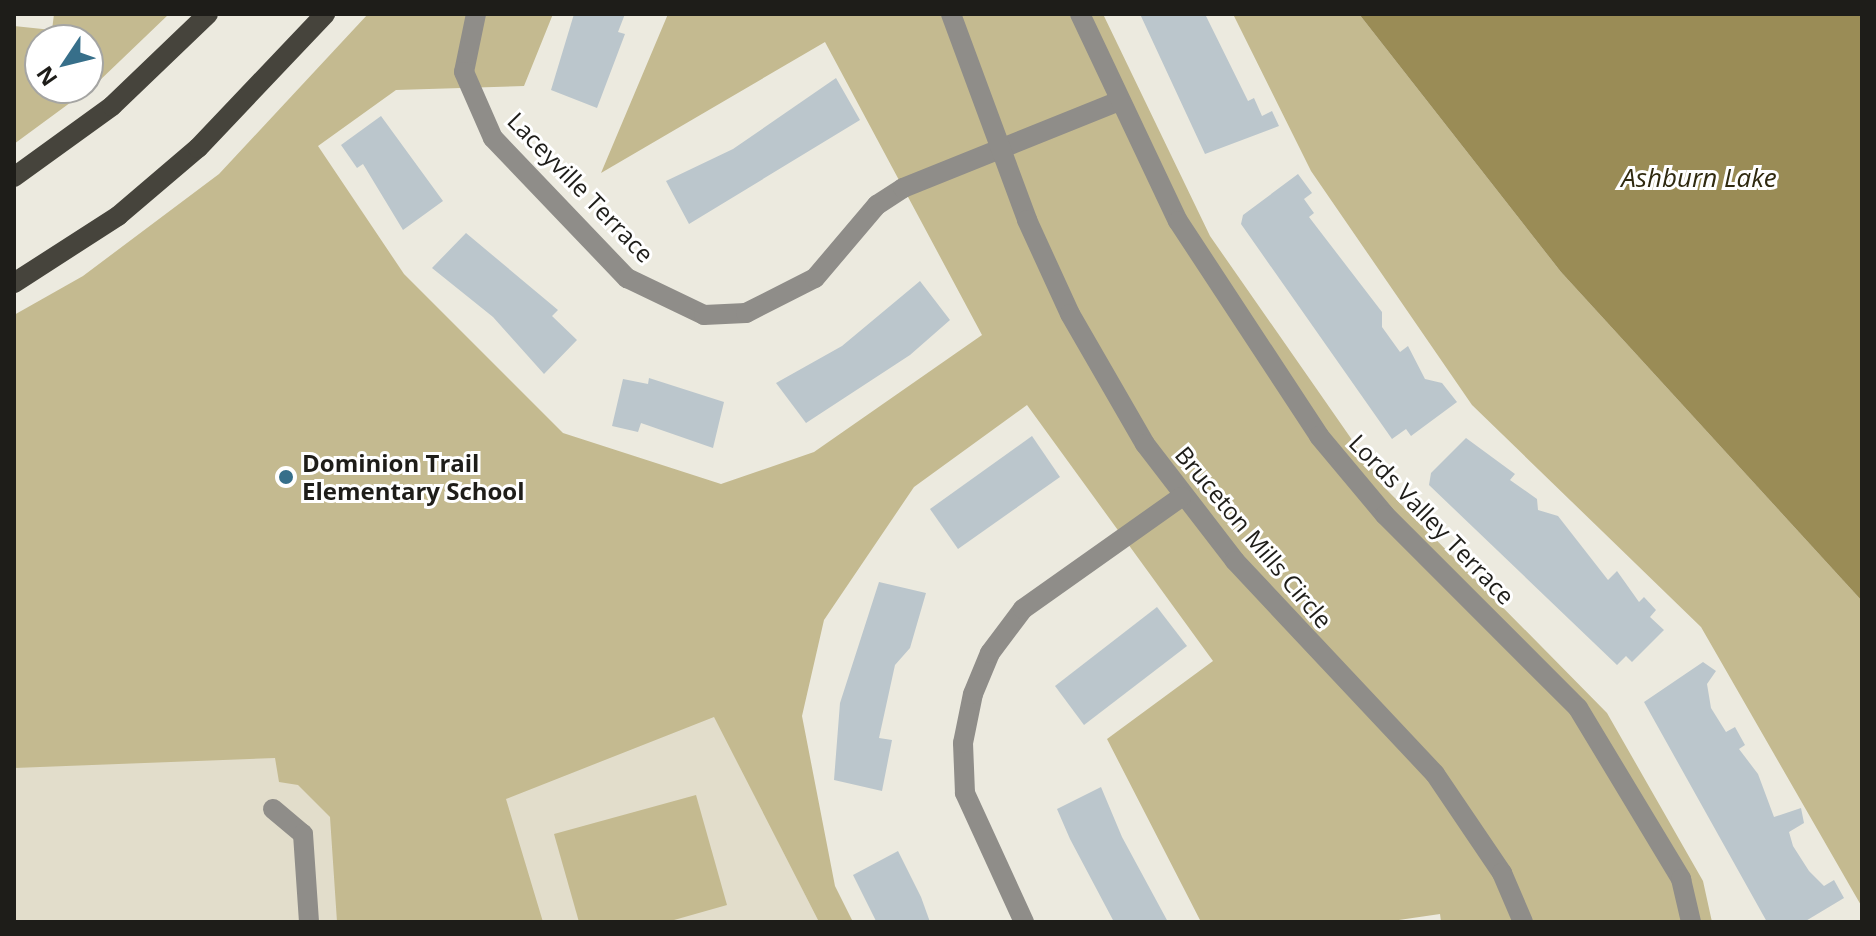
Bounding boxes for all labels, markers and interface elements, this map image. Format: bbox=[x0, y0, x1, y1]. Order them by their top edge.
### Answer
north arrow bbox=[24, 24, 104, 104]
text: N bbox=[29, 61, 63, 93]
street label: Laceyville Terrace bbox=[502, 106, 660, 268]
water label: Ashburn Lake bbox=[1621, 162, 1777, 194]
street label: Lords Valley Terrace bbox=[1343, 428, 1521, 610]
street label: Bruceton Mills Circle bbox=[1170, 440, 1338, 634]
place label: Dominion Trail Elementary School bbox=[302, 449, 525, 505]
marker: Dominion Trail Elementary School bbox=[277, 468, 295, 486]

